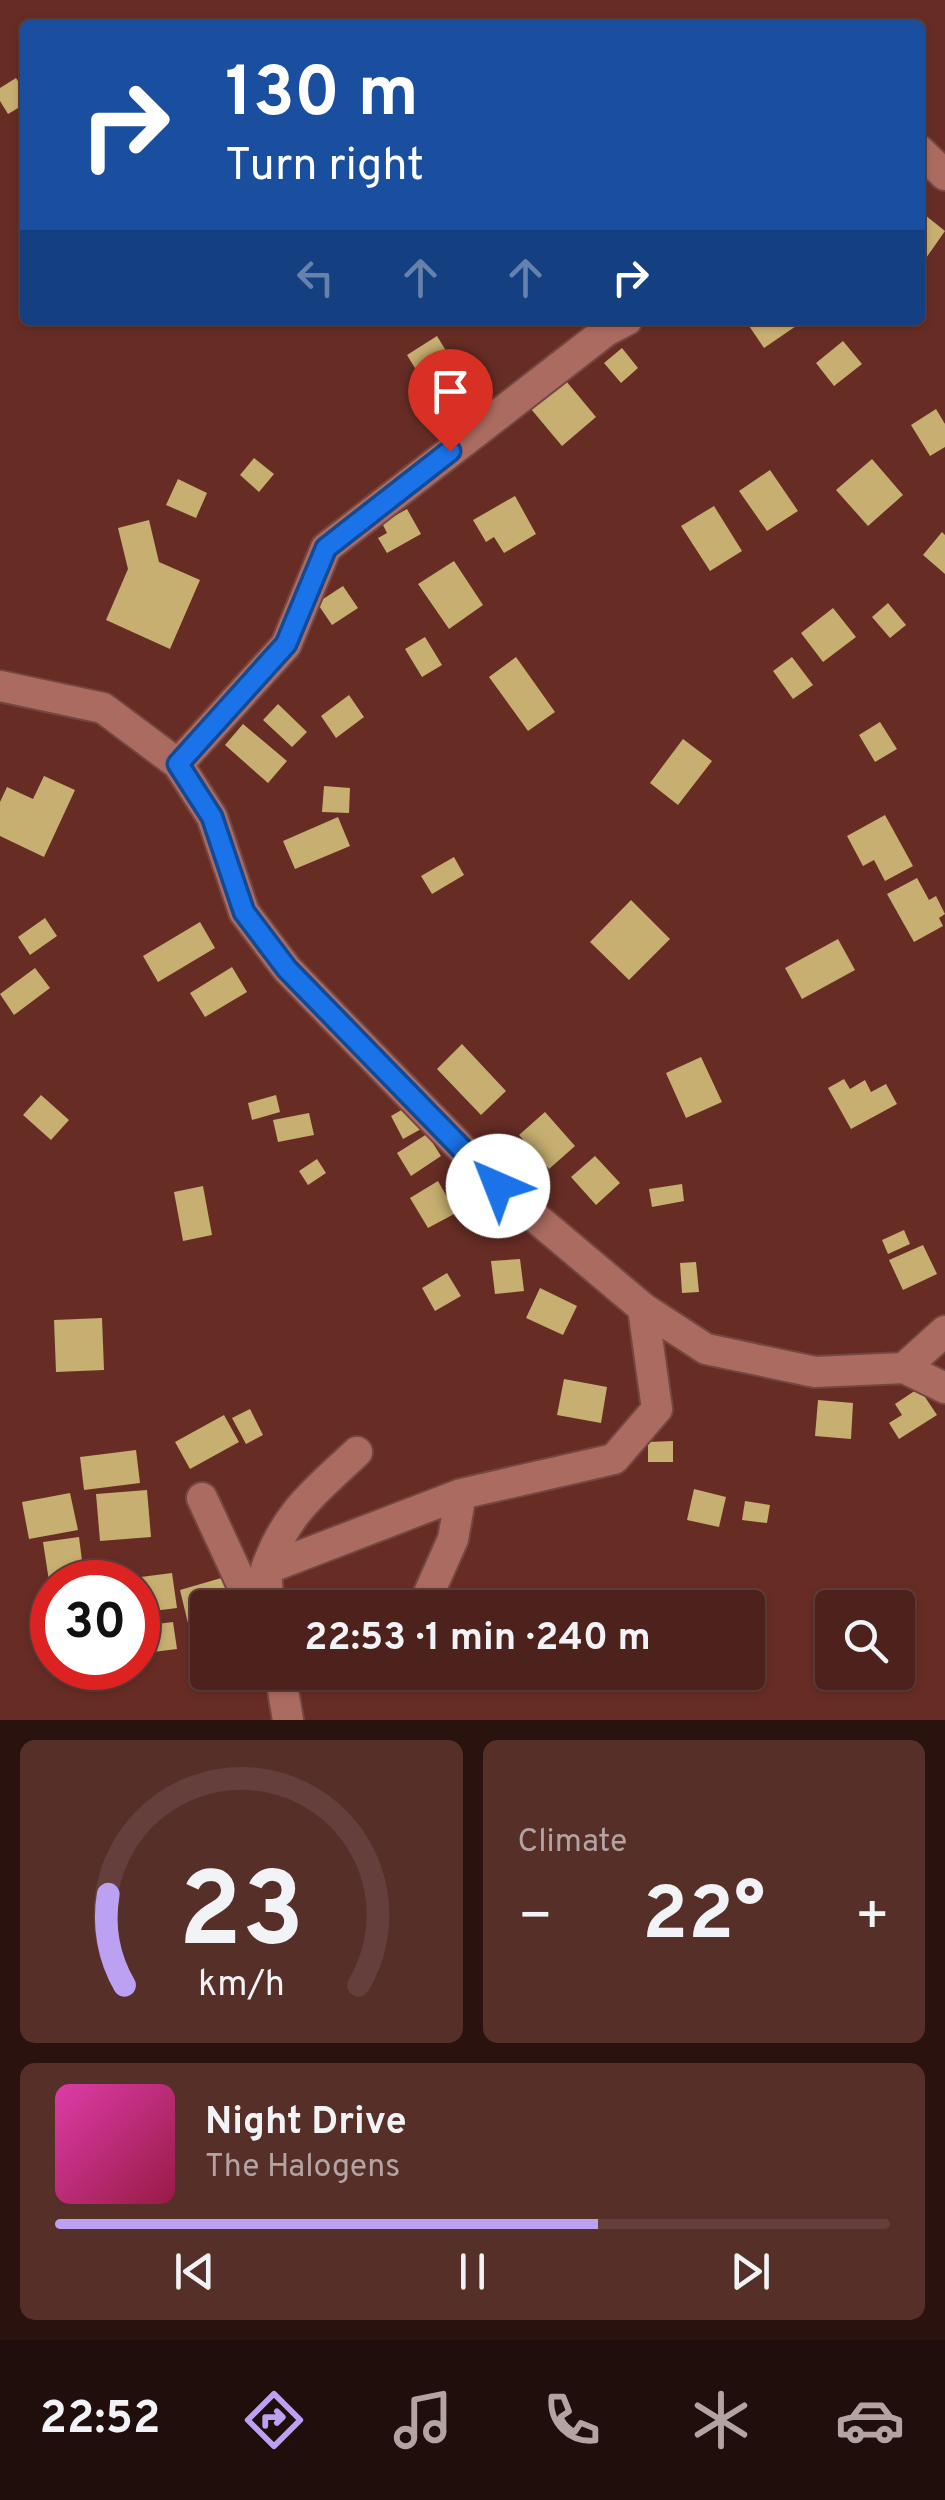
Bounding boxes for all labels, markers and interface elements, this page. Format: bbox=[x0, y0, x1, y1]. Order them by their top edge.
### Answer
text: 130 m bbox=[225, 52, 419, 141]
icon: right bbox=[60, 60, 190, 190]
text: Turn right bbox=[225, 139, 424, 196]
icon: left bbox=[288, 250, 343, 305]
icon: ahead bbox=[393, 250, 448, 305]
icon: ahead bbox=[498, 250, 553, 305]
icon: right bbox=[603, 250, 658, 305]
pin bbox=[408, 349, 493, 452]
icon: arrive bbox=[423, 364, 478, 419]
position arrow bbox=[446, 1134, 550, 1238]
speed limit sign: 30 bbox=[30, 1560, 160, 1690]
map controls bbox=[815, 1590, 915, 1690]
button: search bbox=[815, 1590, 915, 1690]
text: 22:53 · 1 min · 240 m bbox=[304, 1615, 651, 1664]
text: Climate bbox=[518, 1823, 627, 1863]
text: 23 bbox=[178, 1851, 304, 1983]
text: 22° bbox=[642, 1871, 765, 1966]
text: − bbox=[518, 1884, 553, 1954]
text: + bbox=[855, 1884, 890, 1954]
text: km/h bbox=[198, 1963, 285, 2009]
text: Night Drive bbox=[205, 2099, 407, 2148]
text: The Halogens bbox=[205, 2148, 400, 2188]
icon: previous bbox=[167, 2244, 222, 2299]
icon: pause bbox=[445, 2244, 500, 2299]
icon: next bbox=[723, 2244, 778, 2299]
icon: directions bbox=[239, 2385, 309, 2455]
icon: music bbox=[388, 2385, 458, 2455]
icon: phone bbox=[537, 2385, 607, 2455]
icon: climate bbox=[686, 2385, 756, 2455]
icon: car bbox=[835, 2385, 905, 2455]
text: 22:52 bbox=[39, 2392, 161, 2449]

